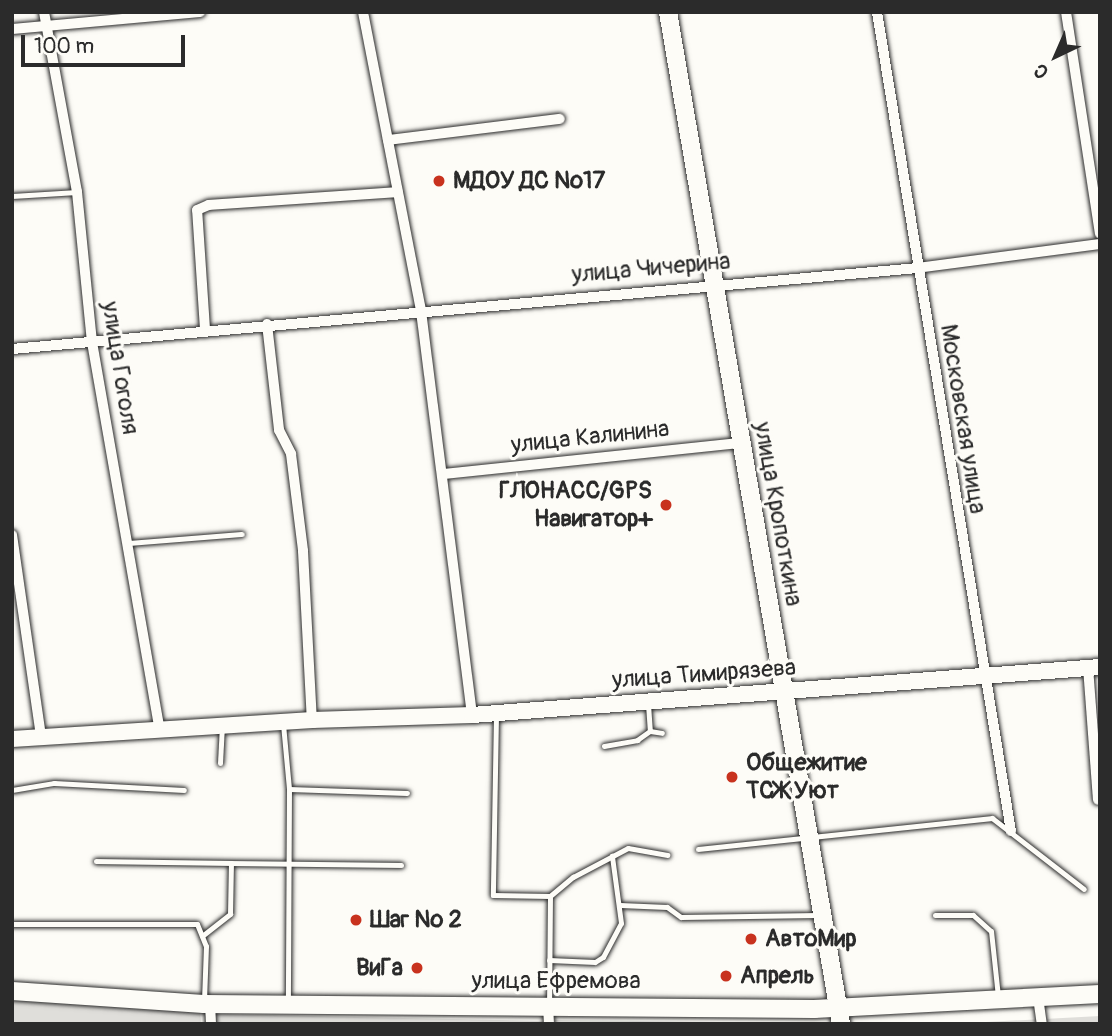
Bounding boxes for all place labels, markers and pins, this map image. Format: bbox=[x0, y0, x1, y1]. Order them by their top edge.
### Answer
place label: МДОУ ДС №17 bbox=[453, 167, 605, 195]
marker: МДОУ ДС №17 bbox=[431, 173, 447, 189]
place label: ГЛОНАСС/GPS Навигатор+ bbox=[499, 477, 652, 533]
marker: ГЛОНАСС/GPS Навигатор+ bbox=[658, 497, 674, 513]
place label: Общежитие ТСЖ Уют bbox=[746, 749, 867, 805]
marker: Общежитие ТСЖ Уют bbox=[724, 769, 740, 785]
place label: Шаг № 2 bbox=[370, 906, 462, 934]
marker: Шаг № 2 bbox=[348, 912, 364, 928]
place label: АвтоМир bbox=[765, 925, 857, 953]
marker: АвтоМир bbox=[743, 931, 759, 947]
place label: ВиГа bbox=[356, 954, 403, 982]
marker: ВиГа bbox=[409, 960, 425, 976]
place label: Апрель bbox=[740, 962, 815, 990]
marker: Апрель bbox=[718, 968, 734, 984]

